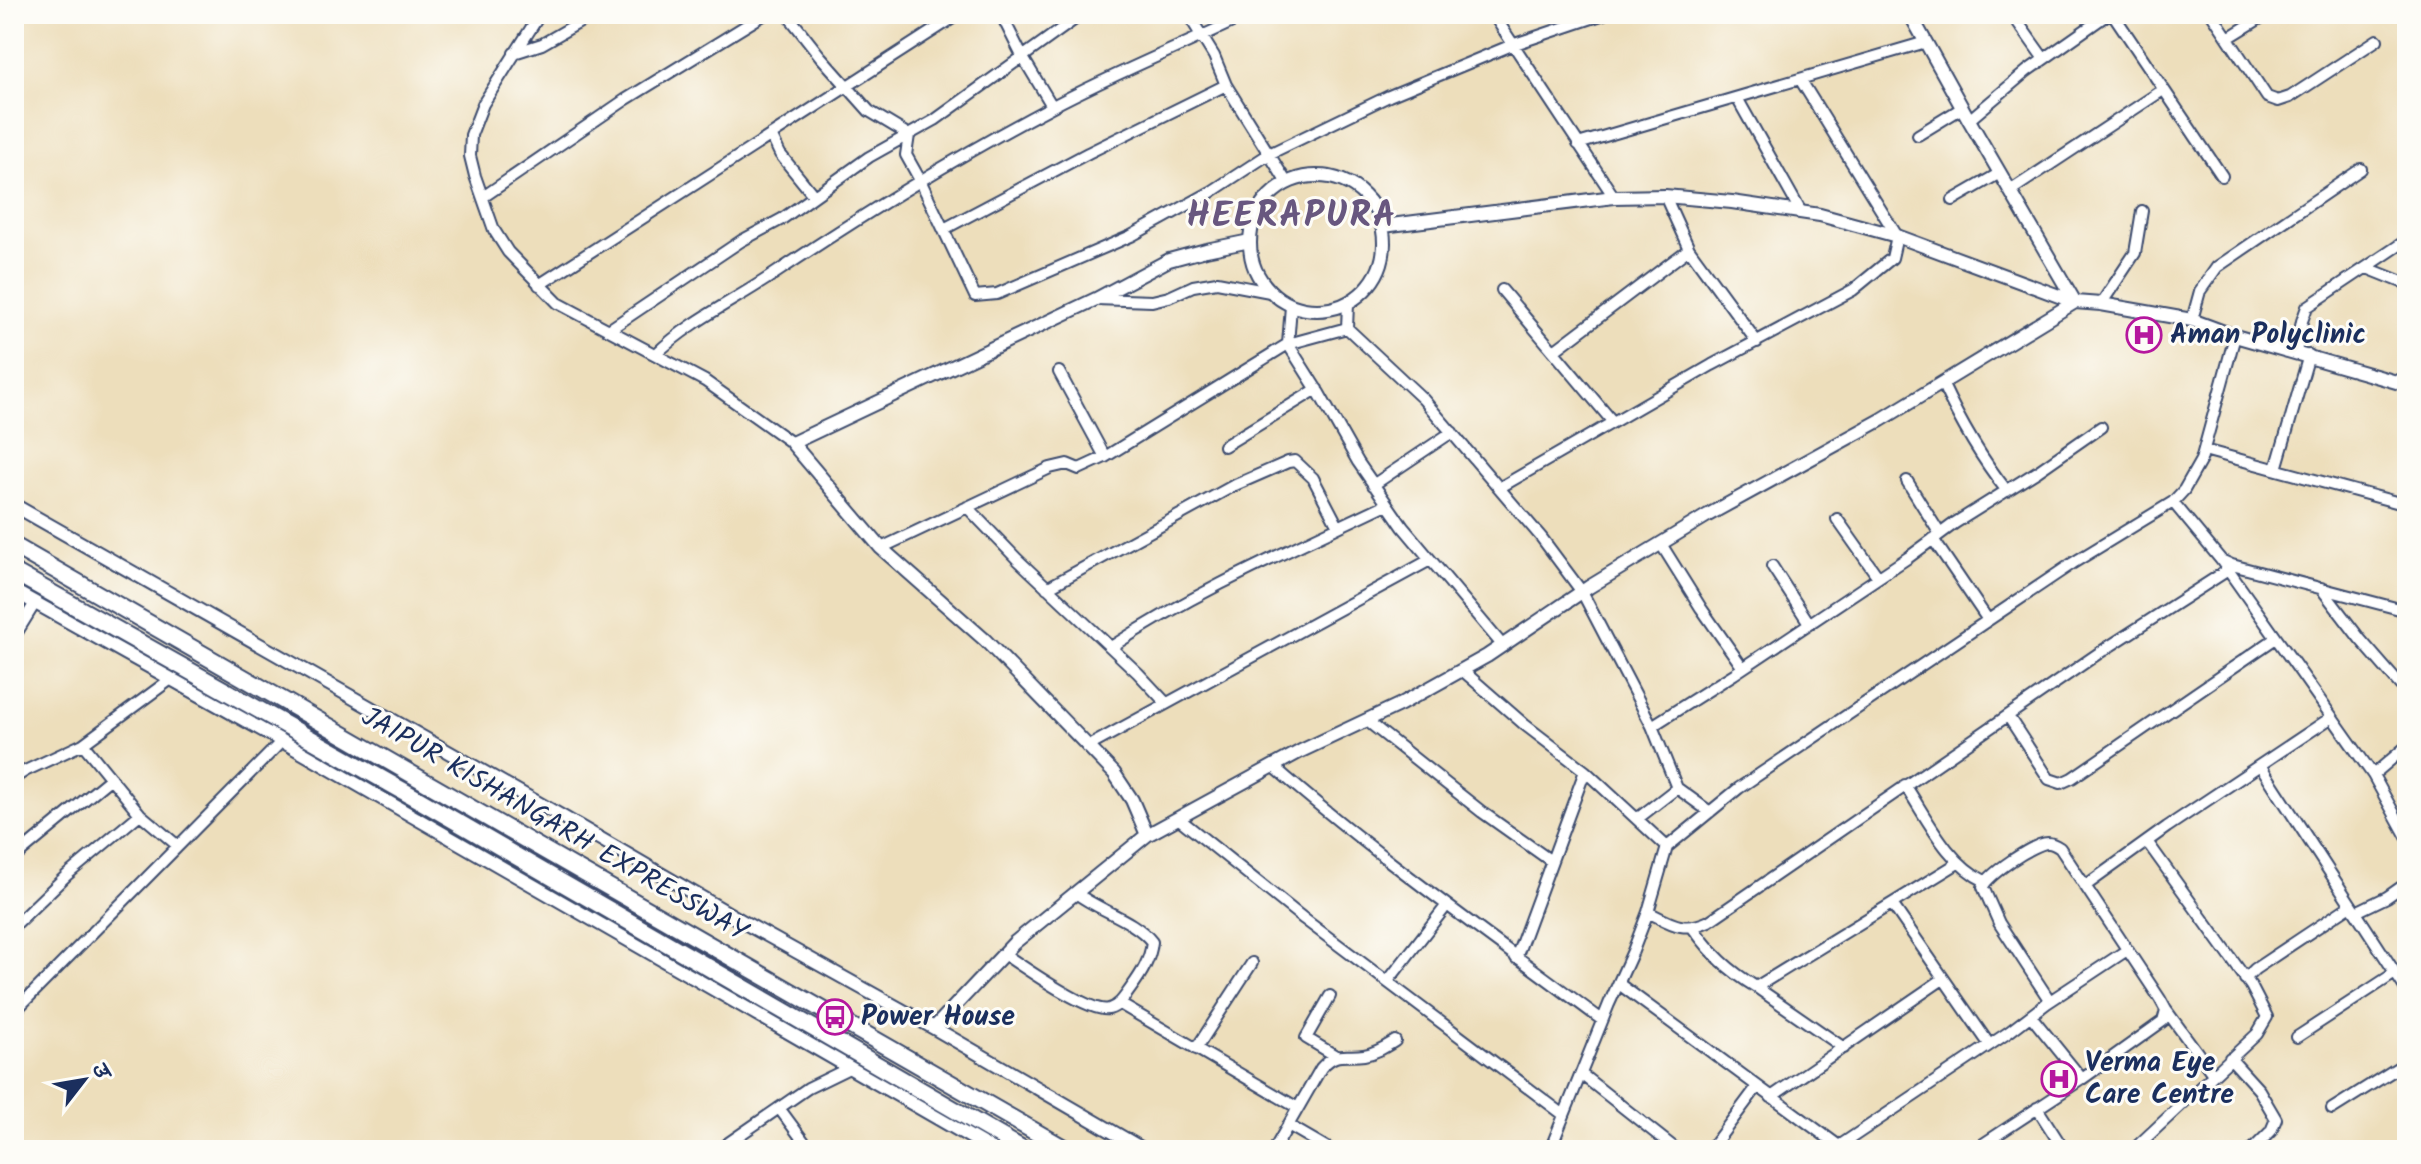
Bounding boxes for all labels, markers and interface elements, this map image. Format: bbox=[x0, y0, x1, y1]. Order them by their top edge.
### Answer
district label: HEERAPURA bbox=[1187, 188, 1397, 245]
place label: Aman Polyclinic bbox=[2170, 313, 2366, 358]
hospital icon: Aman Polyclinic bbox=[2125, 316, 2163, 354]
street label: JAIPUR KISHANGARH EXPRESSWAY bbox=[352, 695, 757, 955]
place label: Power House bbox=[861, 995, 1015, 1040]
bus stop icon: Power House bbox=[816, 998, 854, 1036]
north arrow bbox=[44, 1040, 124, 1120]
place label: Verma Eye Care Centre bbox=[2085, 1041, 2234, 1118]
text: उ bbox=[80, 1056, 120, 1090]
hospital icon: Verma Eye Care Centre bbox=[2040, 1060, 2078, 1098]

